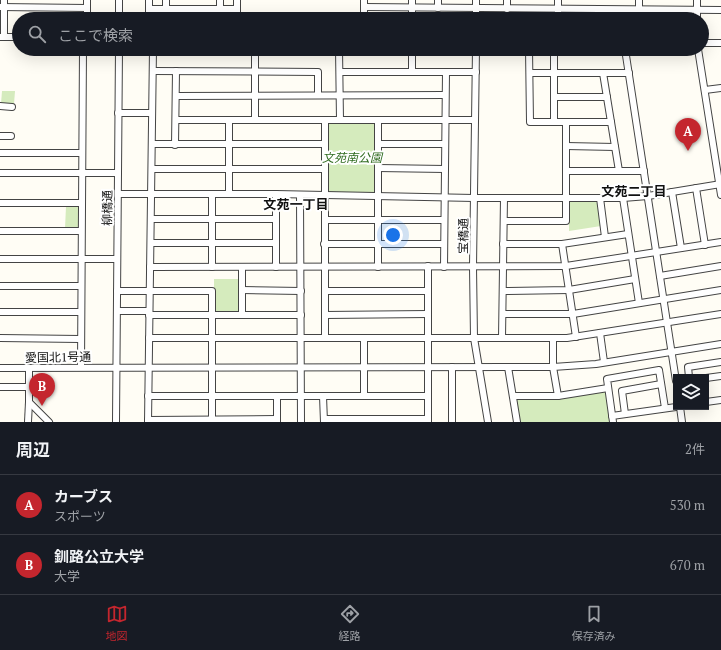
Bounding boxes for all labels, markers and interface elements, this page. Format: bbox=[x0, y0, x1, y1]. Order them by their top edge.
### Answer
search box bbox=[12, 12, 709, 56]
icon: search bbox=[26, 23, 48, 45]
text: ここで検索 bbox=[58, 25, 133, 45]
pin: A bbox=[675, 118, 701, 151]
park label: 文苑南公園 bbox=[322, 150, 384, 165]
district label: 文苑二丁目 bbox=[601, 182, 667, 200]
street label: 柳橋通 bbox=[99, 190, 115, 226]
district label: 文苑一丁目 bbox=[263, 195, 329, 213]
street label: 宝橋通 bbox=[455, 218, 471, 254]
your location bbox=[383, 225, 403, 245]
street label: 愛国北1号通 bbox=[25, 349, 91, 365]
pin: B bbox=[29, 373, 55, 406]
map controls bbox=[673, 374, 709, 410]
button: layers bbox=[673, 374, 709, 410]
text: 周辺 bbox=[16, 438, 50, 461]
text: 2件 bbox=[685, 440, 705, 458]
text: カーブス bbox=[54, 486, 113, 506]
text: A bbox=[24, 496, 34, 514]
text: 530 m bbox=[670, 496, 705, 514]
text: スポーツ bbox=[54, 507, 106, 525]
text: 釧路公立大学 bbox=[54, 546, 144, 566]
text: B bbox=[25, 556, 33, 574]
text: 670 m bbox=[670, 556, 705, 574]
text: 大学 bbox=[54, 567, 80, 585]
tab: 地図 bbox=[106, 603, 128, 643]
tab: 経路 bbox=[339, 603, 361, 643]
tab: 保存済み bbox=[572, 603, 616, 643]

